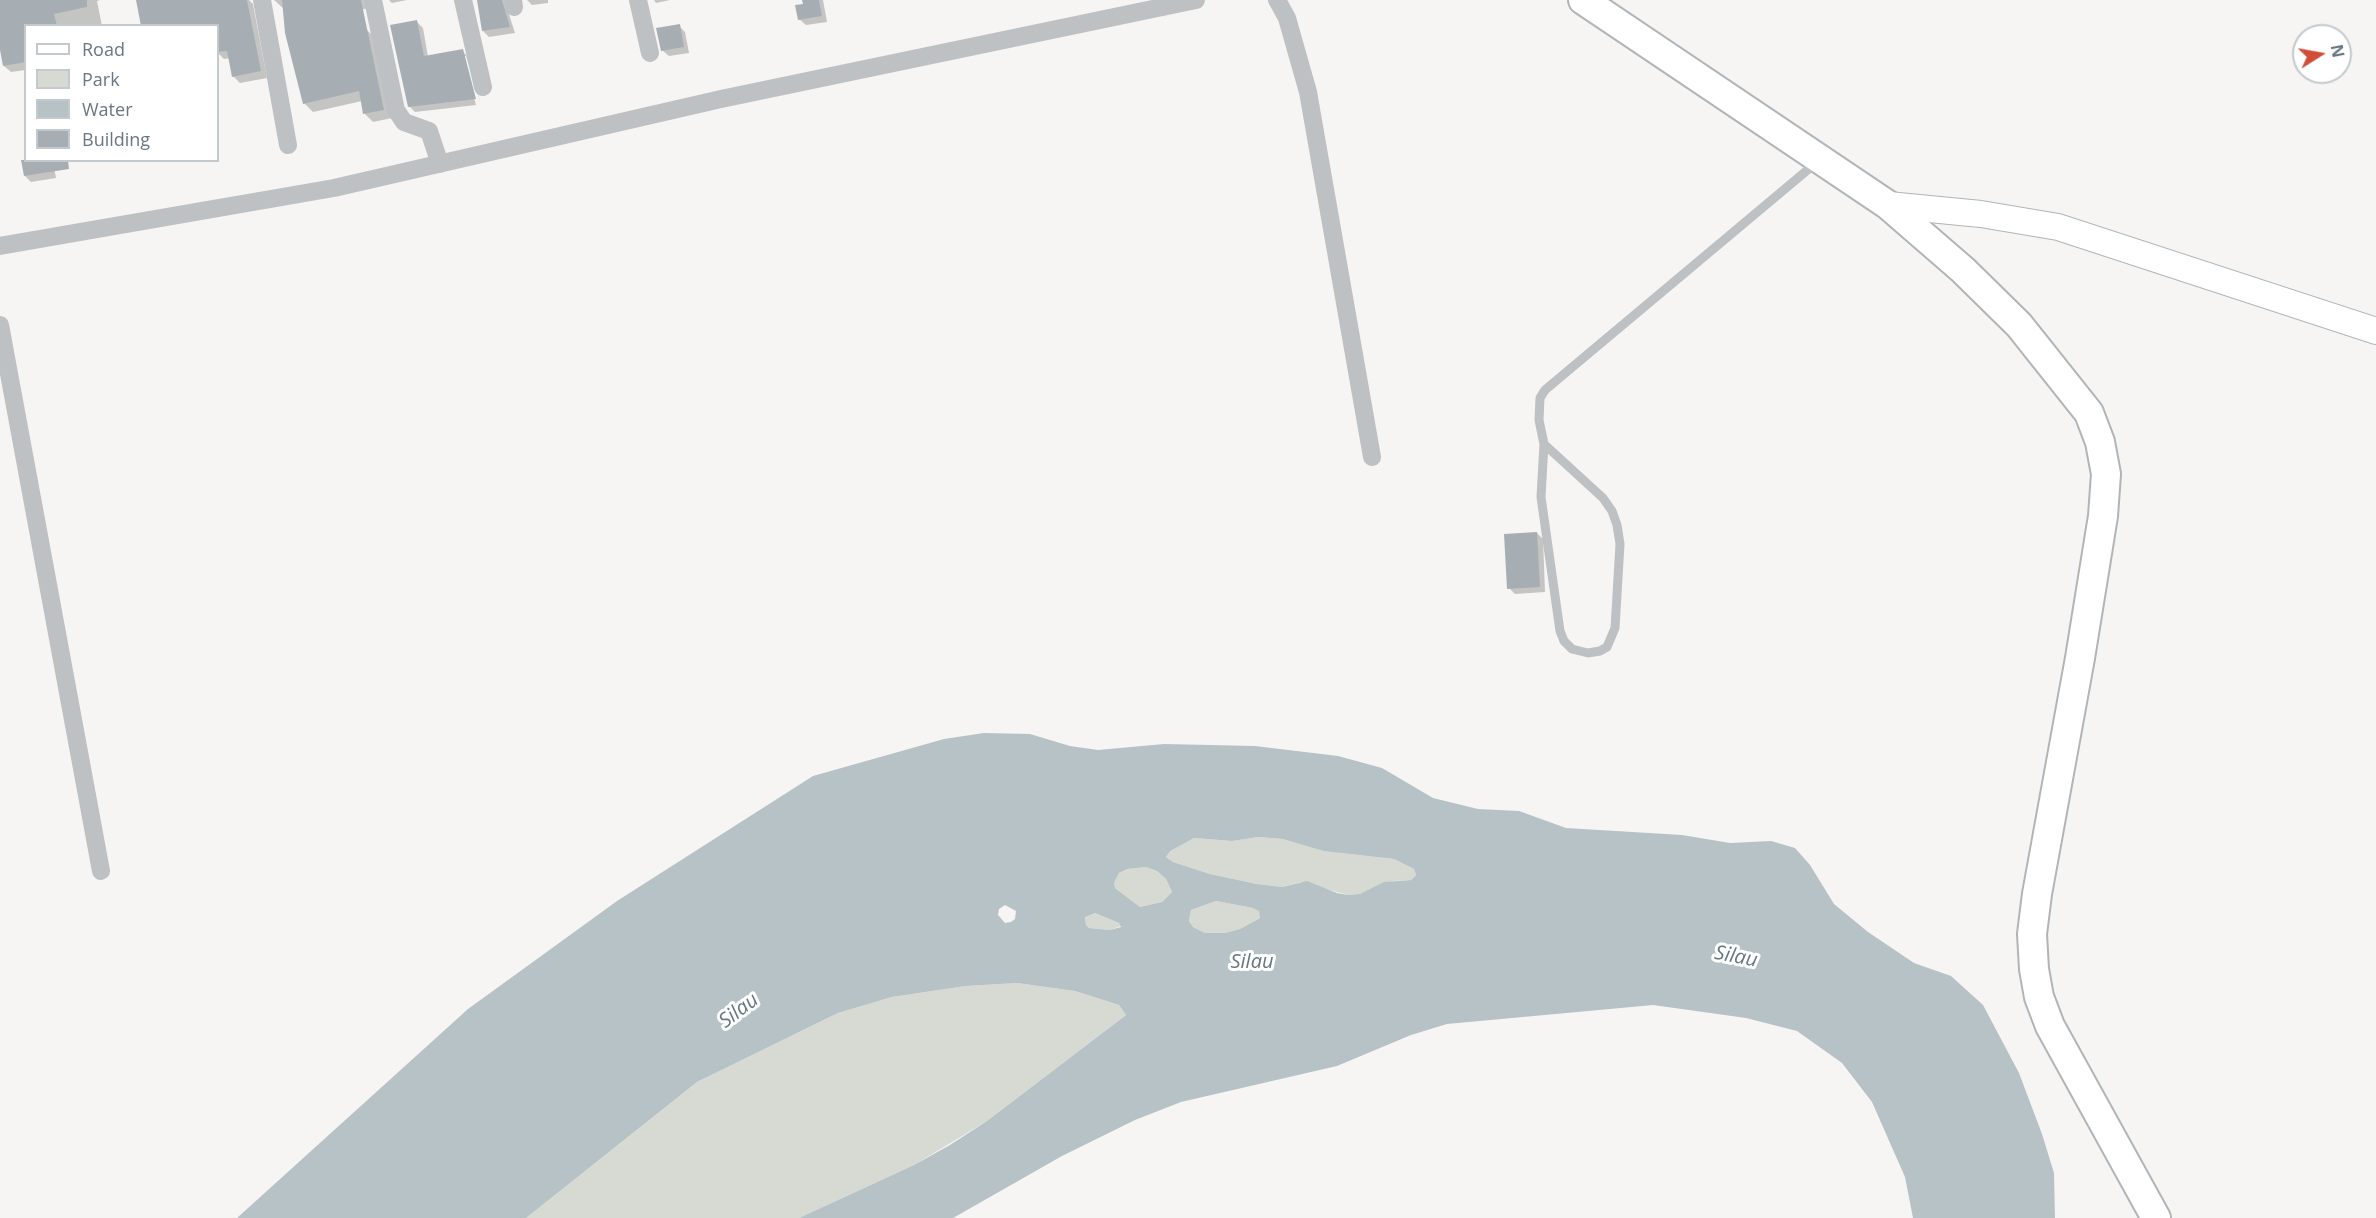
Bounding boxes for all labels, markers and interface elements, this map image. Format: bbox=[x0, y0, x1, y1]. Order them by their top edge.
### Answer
legend bbox=[24, 24, 219, 162]
north arrow bbox=[2292, 24, 2352, 84]
text: Road bbox=[82, 37, 125, 61]
text: N bbox=[2326, 42, 2350, 59]
text: Park bbox=[82, 67, 120, 91]
text: Water bbox=[82, 97, 133, 121]
text: Building bbox=[82, 127, 150, 151]
water label: Silau bbox=[1713, 941, 1759, 973]
water label: Silau bbox=[1230, 950, 1274, 974]
water label: Silau bbox=[715, 988, 763, 1034]

